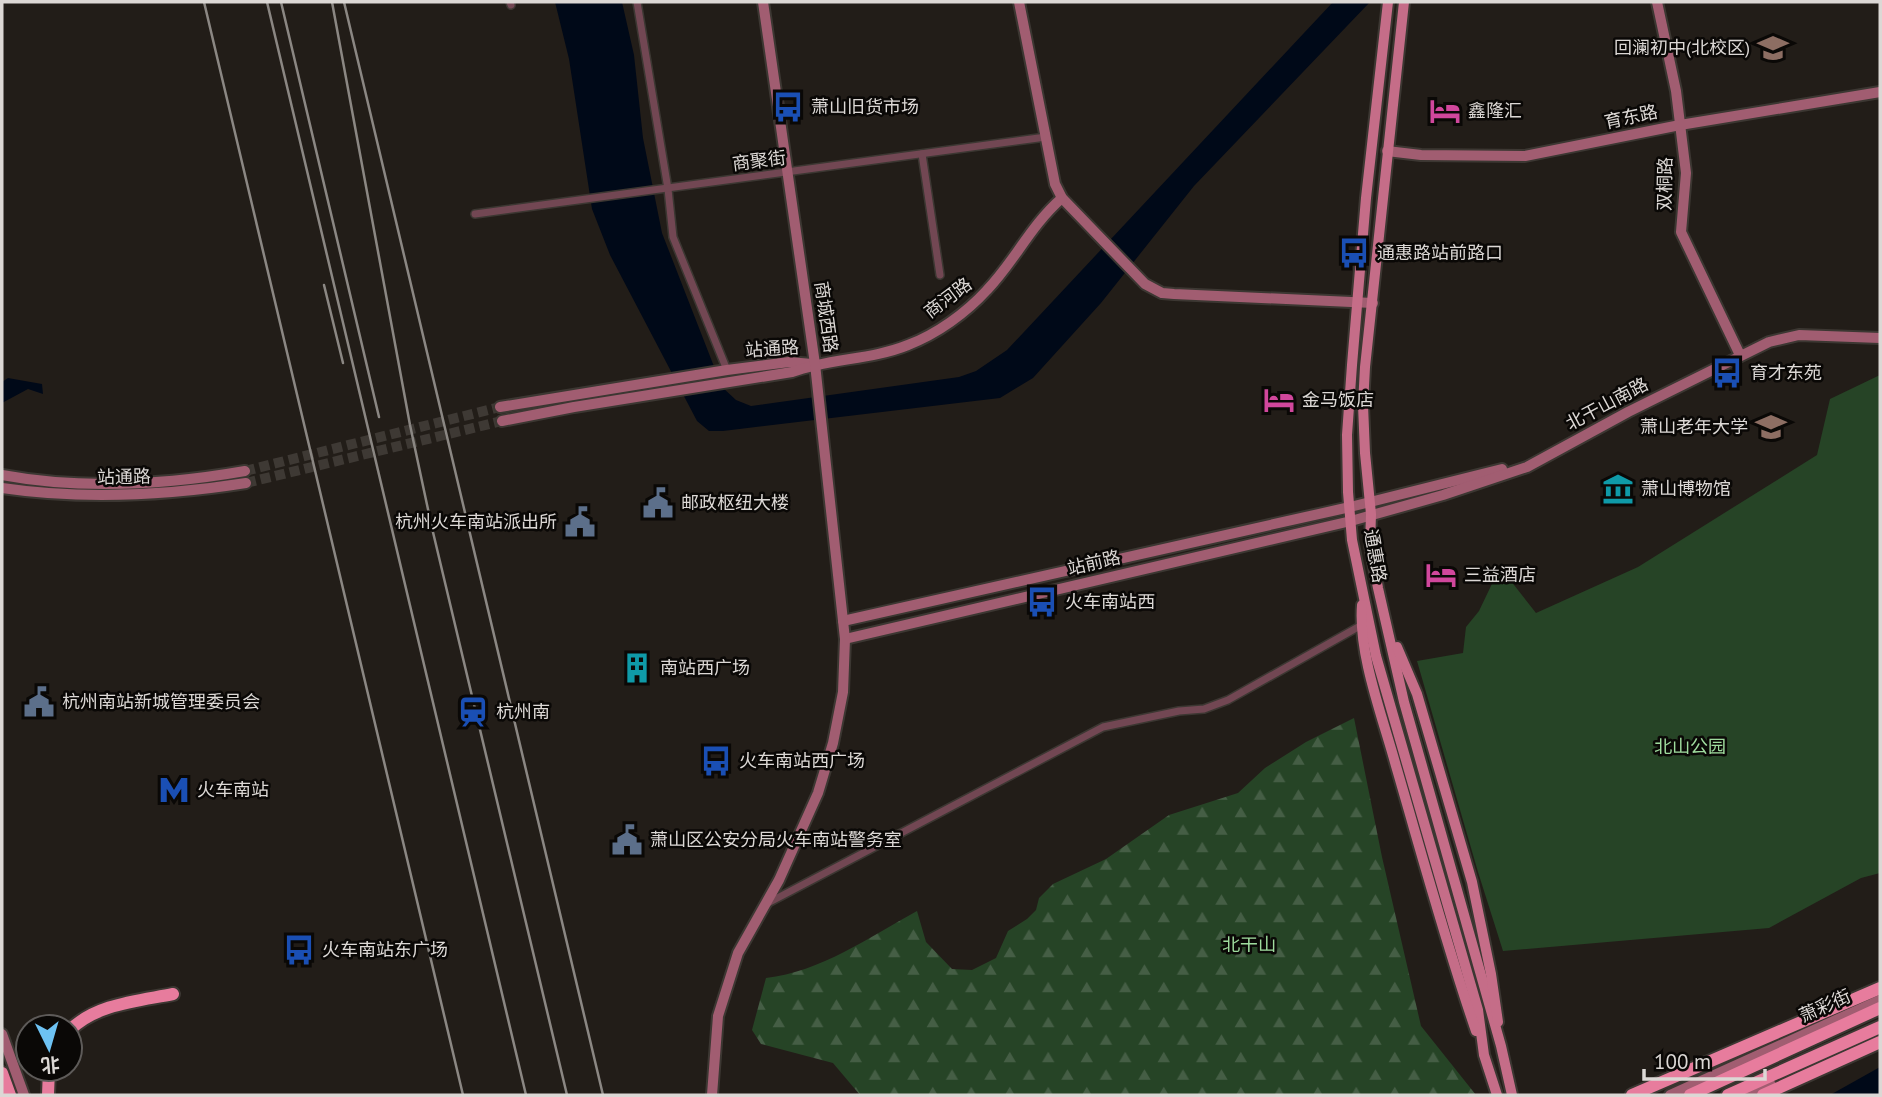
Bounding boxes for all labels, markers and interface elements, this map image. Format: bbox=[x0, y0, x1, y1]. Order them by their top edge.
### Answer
school or university icon: 回澜初中(北校区) bbox=[1756, 31, 1790, 65]
place label: 回澜初中(北校区) bbox=[1614, 36, 1750, 59]
bus stop icon: 萧山旧货市场 bbox=[771, 90, 805, 124]
hotel icon: 鑫隆汇 bbox=[1428, 94, 1462, 128]
place label: 萧山旧货市场 bbox=[811, 95, 919, 118]
place label: 鑫隆汇 bbox=[1468, 99, 1522, 122]
street label: 育东路 bbox=[1602, 100, 1660, 133]
street label: 商聚街 bbox=[731, 146, 787, 175]
street label: 双桐路 bbox=[1653, 157, 1676, 211]
bus stop icon: 通惠路站前路口 bbox=[1337, 236, 1371, 270]
place label: 通惠路站前路口 bbox=[1377, 241, 1503, 264]
street label: 商河路 bbox=[919, 272, 976, 323]
street label: 商城西路 bbox=[810, 280, 843, 354]
street label: 站通路 bbox=[744, 335, 800, 362]
bus stop icon: 育才东苑 bbox=[1710, 356, 1744, 390]
place label: 育才东苑 bbox=[1750, 361, 1822, 384]
street label: 北干山南路 bbox=[1562, 372, 1652, 435]
hotel icon: 金马饭店 bbox=[1262, 383, 1296, 417]
place label: 金马饭店 bbox=[1302, 388, 1374, 411]
school or university icon: 萧山老年大学 bbox=[1754, 410, 1788, 444]
place label: 萧山老年大学 bbox=[1640, 415, 1748, 438]
street label: 站通路 bbox=[97, 465, 151, 488]
museum icon: 萧山博物馆 bbox=[1601, 472, 1635, 506]
place label: 萧山博物馆 bbox=[1641, 477, 1731, 500]
public building icon: 邮政枢纽大楼 bbox=[641, 486, 675, 520]
place label: 邮政枢纽大楼 bbox=[681, 491, 789, 514]
public building icon: 杭州火车南站派出所 bbox=[563, 505, 597, 539]
place label: 杭州火车南站派出所 bbox=[395, 510, 557, 533]
street label: 通惠路 bbox=[1359, 527, 1392, 584]
street label: 站前路 bbox=[1065, 545, 1123, 580]
hotel icon: 三益酒店 bbox=[1424, 558, 1458, 592]
place label: 三益酒店 bbox=[1464, 563, 1536, 586]
bus stop icon: 火车南站西 bbox=[1025, 585, 1059, 619]
place label: 火车南站西 bbox=[1065, 590, 1155, 613]
building icon: 南站西广场 bbox=[620, 651, 654, 685]
place label: 南站西广场 bbox=[660, 656, 750, 679]
public building icon: 杭州南站新城管理委员会 bbox=[22, 685, 56, 719]
place label: 杭州南站新城管理委员会 bbox=[62, 690, 260, 713]
station icon: 杭州南 bbox=[456, 695, 490, 729]
place label: 杭州南 bbox=[496, 700, 550, 723]
park label: 北山公园 bbox=[1654, 735, 1726, 758]
bus stop icon: 火车南站西广场 bbox=[699, 744, 733, 778]
place label: 火车南站西广场 bbox=[739, 749, 865, 772]
metro station icon: 火车南站 bbox=[157, 773, 191, 807]
place label: 火车南站 bbox=[197, 778, 269, 801]
public building icon: 萧山区公安分局火车南站警务室 bbox=[610, 823, 644, 857]
place label: 萧山区公安分局火车南站警务室 bbox=[650, 828, 902, 851]
bus stop icon: 火车南站东广场 bbox=[282, 933, 316, 967]
park label: 北干山 bbox=[1222, 933, 1276, 956]
place label: 火车南站东广场 bbox=[322, 938, 448, 961]
street label: 萧彩街 bbox=[1795, 984, 1854, 1027]
north arrow bbox=[14, 1013, 84, 1083]
scale bar bbox=[1644, 1038, 1765, 1082]
text: 100 m bbox=[1654, 1048, 1711, 1075]
text: 北 bbox=[40, 1052, 61, 1078]

